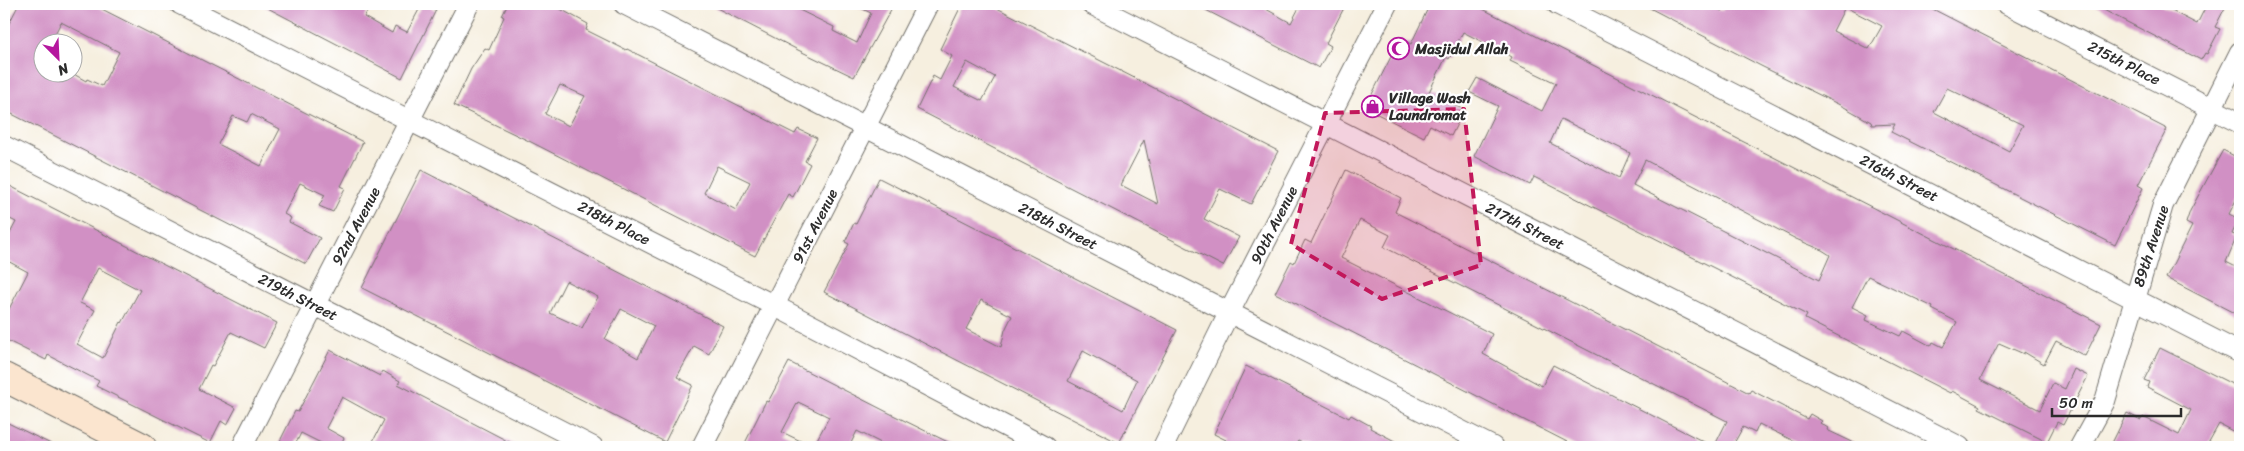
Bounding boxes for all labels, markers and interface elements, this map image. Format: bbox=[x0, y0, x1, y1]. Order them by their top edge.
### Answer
north arrow bbox=[32, 32, 82, 82]
street label: 215th Place bbox=[2083, 34, 2165, 93]
place label: Masjidul Allah bbox=[1414, 36, 1509, 62]
mosque icon: Masjidul Allah bbox=[1387, 37, 1411, 61]
text: N bbox=[53, 56, 74, 83]
place label: Village Wash Laundromat bbox=[1389, 85, 1471, 128]
shop icon: Village Wash Laundromat bbox=[1361, 95, 1385, 119]
street label: 216th Street bbox=[1855, 147, 1943, 209]
street label: 90th Avenue bbox=[1243, 181, 1305, 269]
street label: 92nd Avenue bbox=[324, 182, 388, 270]
street label: 91st Avenue bbox=[785, 184, 845, 268]
street label: 218th Place bbox=[573, 194, 655, 253]
street label: 218th Street bbox=[1014, 195, 1103, 257]
street label: 217th Street bbox=[1481, 195, 1569, 257]
street label: 89th Avenue bbox=[2126, 202, 2176, 290]
street label: 219th Street bbox=[254, 266, 343, 328]
scale bar bbox=[2052, 386, 2180, 418]
text: 50 m bbox=[2059, 390, 2094, 416]

